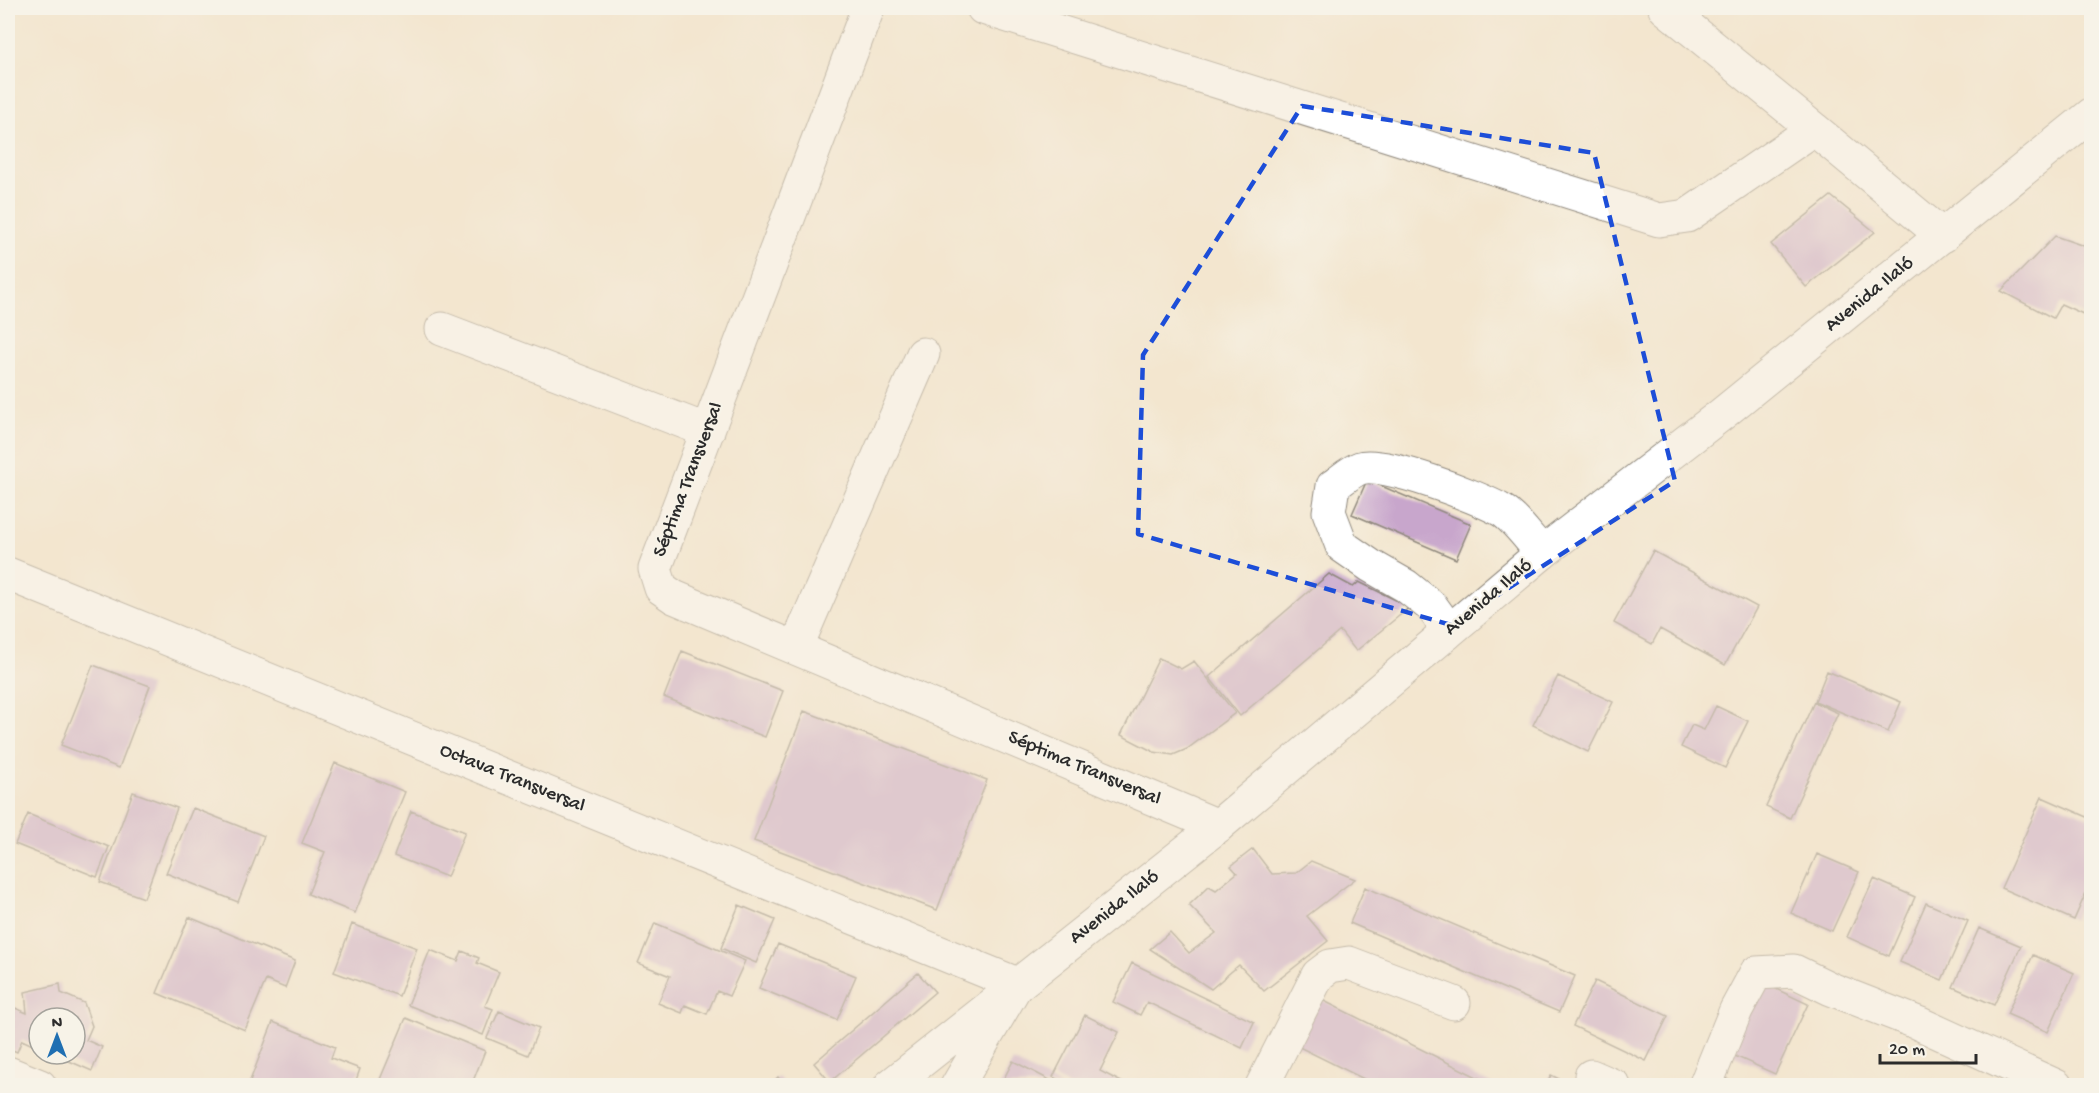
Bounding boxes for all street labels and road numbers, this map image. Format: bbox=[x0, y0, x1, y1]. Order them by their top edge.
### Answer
street label: Avenida Ilaló bbox=[1821, 252, 1919, 338]
street label: Séptima Transversal bbox=[649, 399, 729, 561]
street label: Avenida Ilaló bbox=[1440, 555, 1538, 641]
street label: Séptima Transversal bbox=[1004, 726, 1164, 812]
street label: Octava Transversal bbox=[436, 739, 588, 819]
street label: Avenida Ilaló bbox=[1066, 866, 1164, 950]

